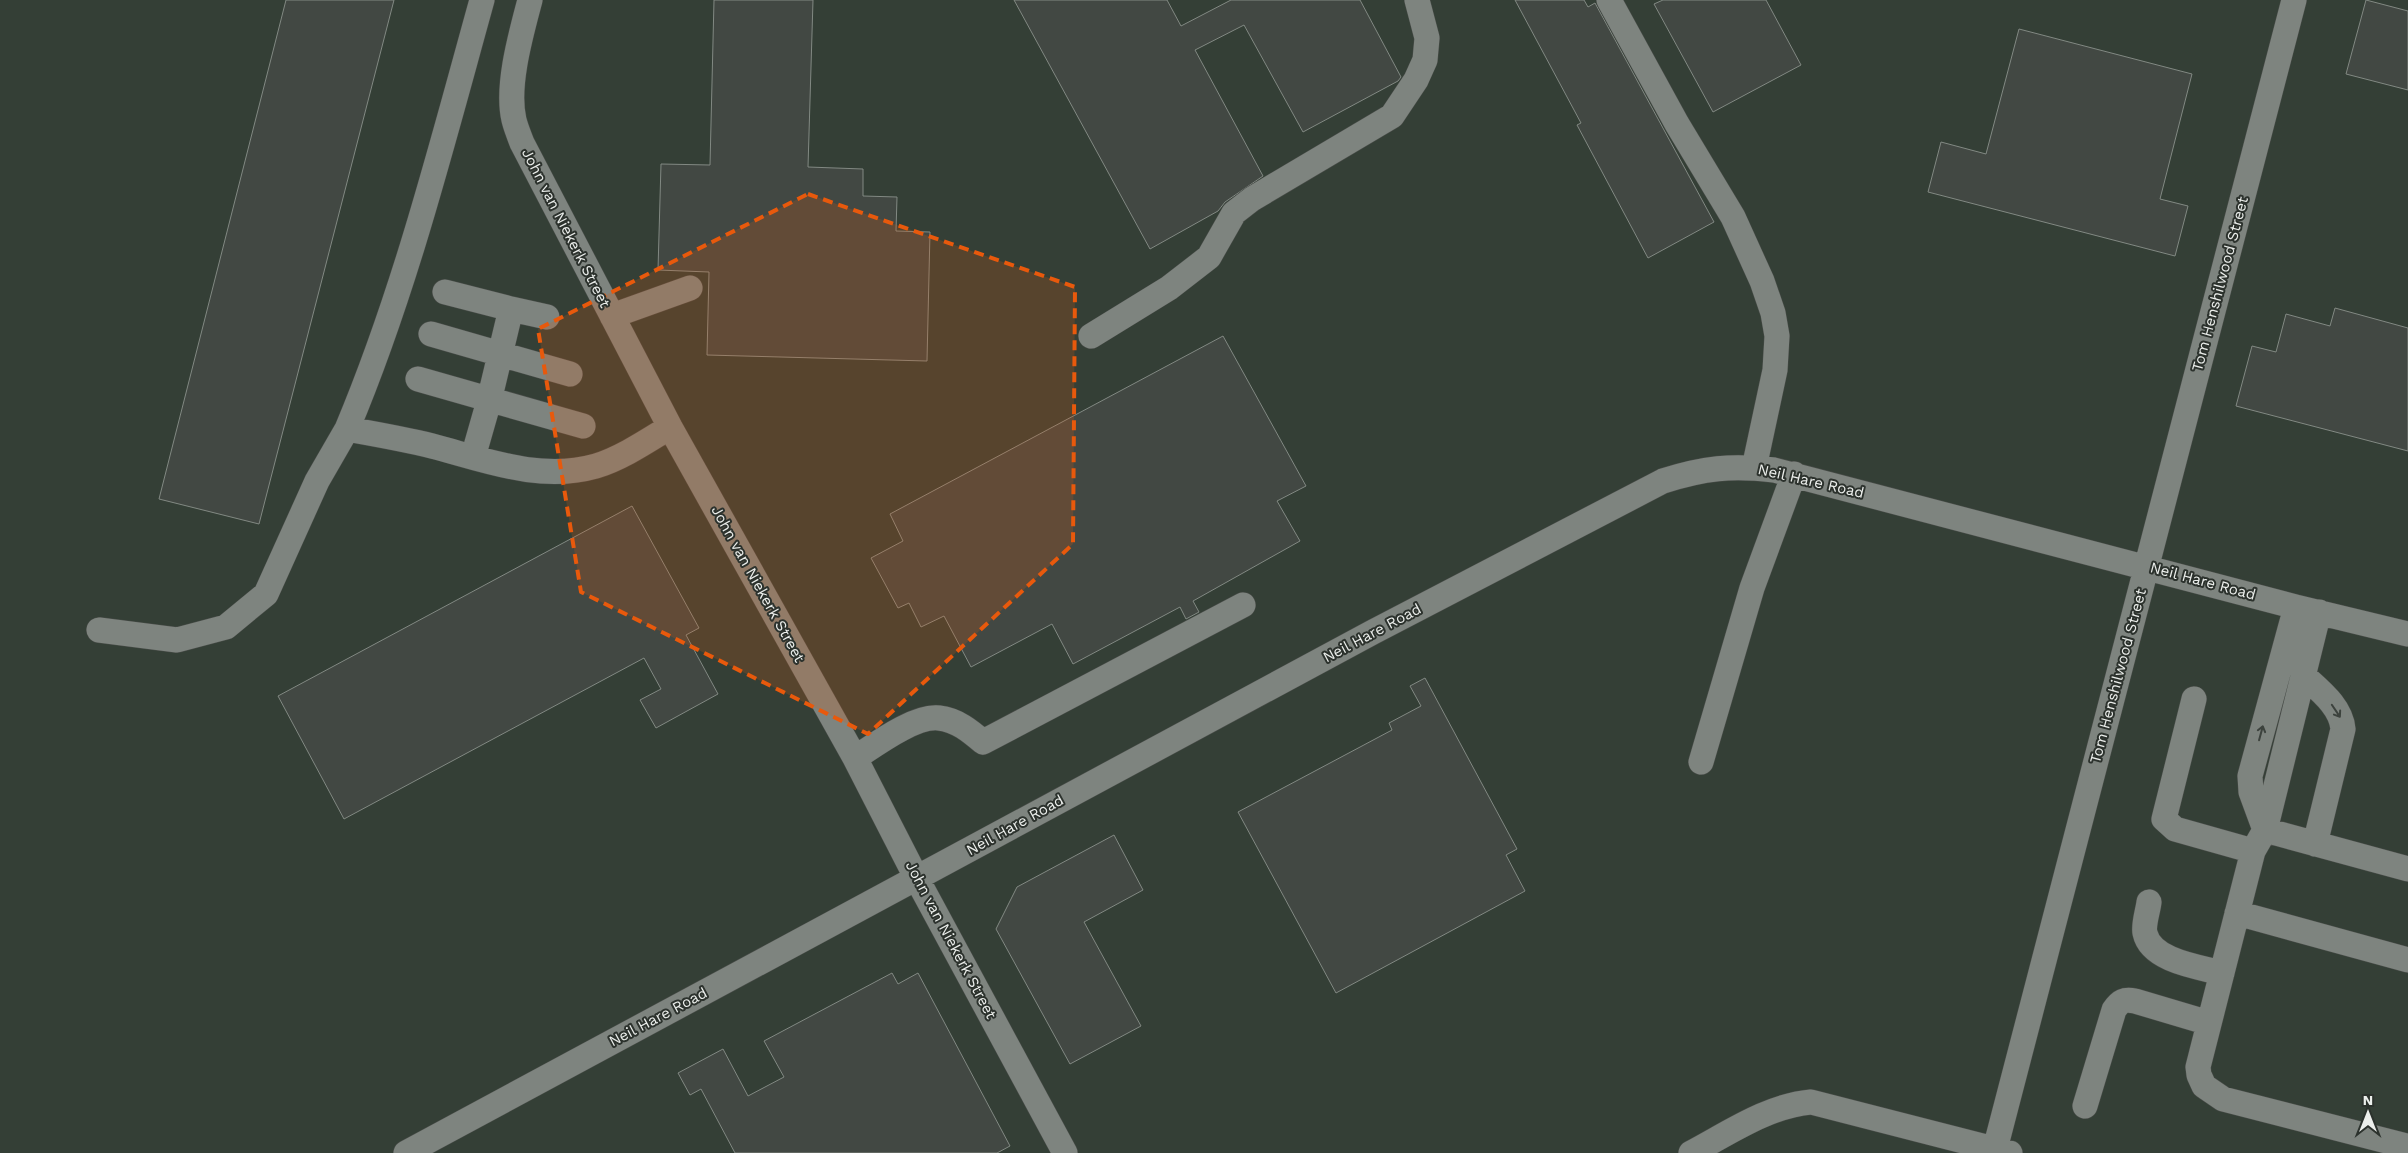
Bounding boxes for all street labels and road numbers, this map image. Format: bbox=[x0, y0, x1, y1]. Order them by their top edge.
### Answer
street label: John van Niekerk Street bbox=[518, 145, 614, 311]
street label: Tom Henshilwood Street bbox=[2188, 194, 2252, 373]
street label: Neil Hare Road bbox=[1756, 460, 1866, 502]
street label: John van Niekerk Street bbox=[707, 503, 809, 666]
street label: Neil Hare Road bbox=[2148, 558, 2258, 604]
street label: Tom Henshilwood Street bbox=[2086, 586, 2150, 765]
street label: Neil Hare Road bbox=[1320, 600, 1424, 666]
street label: Neil Hare Road bbox=[963, 791, 1067, 859]
street label: John van Niekerk Street bbox=[902, 858, 1001, 1023]
street label: Neil Hare Road bbox=[606, 984, 710, 1050]

